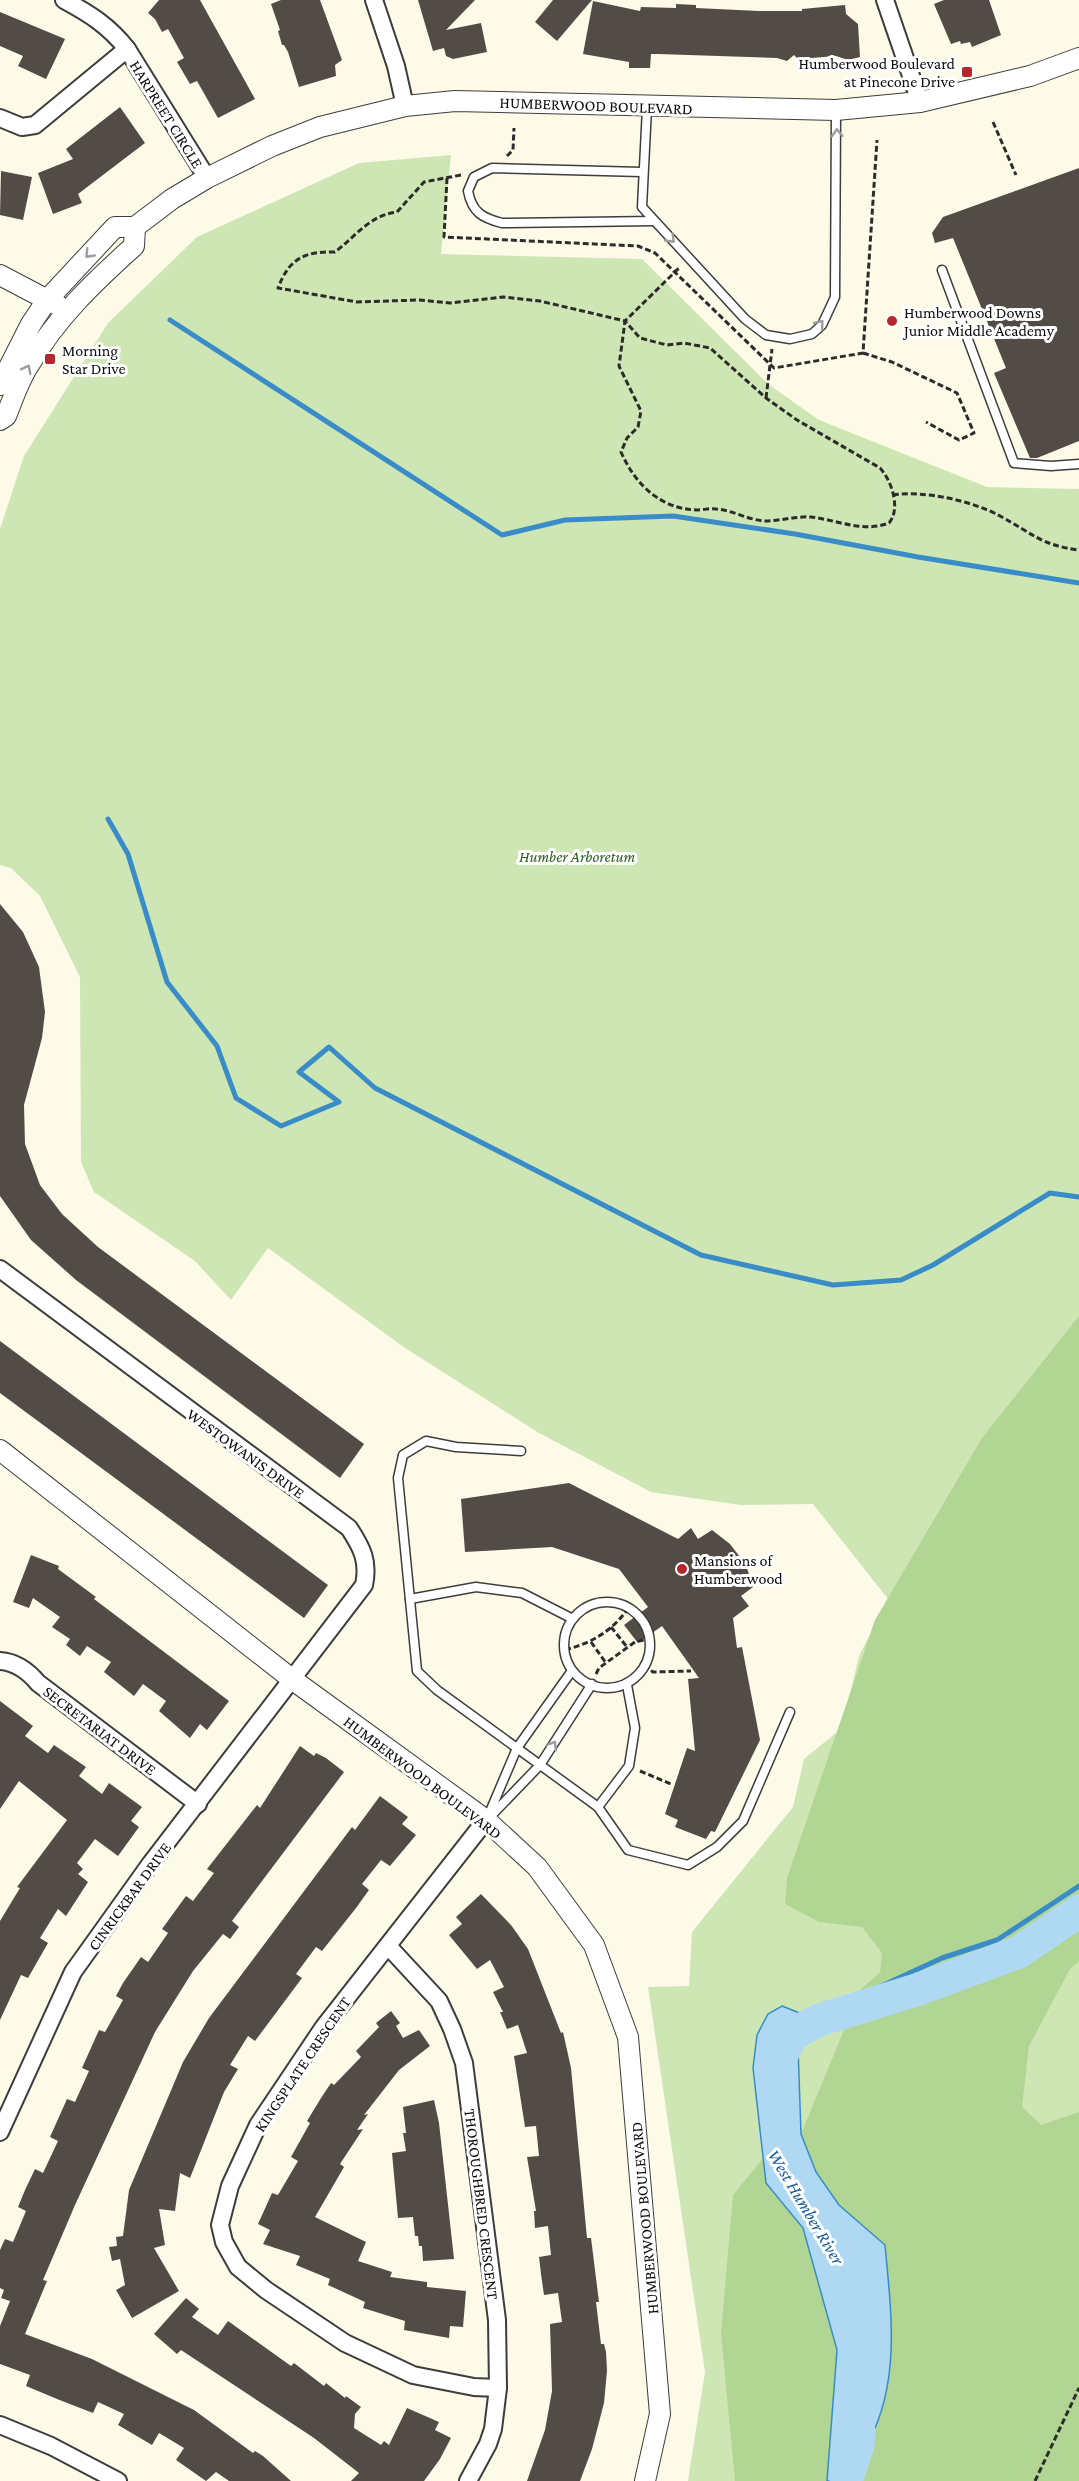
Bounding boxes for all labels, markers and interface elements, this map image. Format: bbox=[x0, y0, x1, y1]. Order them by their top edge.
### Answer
place label: Humberwood Boulevard at Pinecone Drive bbox=[798, 55, 956, 90]
street label: HARPREET CIRCLE bbox=[127, 57, 207, 171]
marker: Humberwood Boulevard at Pinecone Drive bbox=[960, 65, 974, 79]
street label: HUMBERWOOD BOULEVARD bbox=[499, 94, 693, 117]
one-way arrow bbox=[831, 129, 843, 138]
one-way arrow bbox=[664, 232, 675, 243]
one-way arrow bbox=[85, 247, 96, 258]
place label: Humberwood Downs Junior Middle Academy bbox=[902, 304, 1055, 340]
marker: Humberwood Downs Junior Middle Academy bbox=[885, 314, 899, 328]
one-way arrow bbox=[813, 320, 824, 331]
place label: Morning Star Drive bbox=[62, 342, 126, 377]
marker: Morning Star Drive bbox=[43, 352, 57, 366]
one-way arrow bbox=[20, 365, 31, 376]
park label: Humber Arboretum bbox=[519, 848, 635, 865]
street label: WESTOWANIS DRIVE bbox=[184, 1405, 308, 1502]
place label: Mansions of Humberwood bbox=[694, 1552, 783, 1587]
marker: Mansions of Humberwood bbox=[675, 1562, 689, 1576]
street label: SECRETARIAT DRIVE bbox=[40, 1683, 160, 1778]
street label: HUMBERWOOD BOULEVARD bbox=[340, 1713, 505, 1842]
one-way arrow bbox=[545, 1741, 556, 1752]
street label: CINRICKBAR DRIVE bbox=[85, 1839, 174, 1953]
street label: KINGSPLATE CRESCENT bbox=[251, 1993, 354, 2135]
street label: THOROUGHBRED CRESCENT bbox=[461, 2108, 502, 2301]
street label: HUMBERWOOD BOULEVARD bbox=[628, 2121, 661, 2315]
water label: West Humber River bbox=[764, 2146, 849, 2269]

